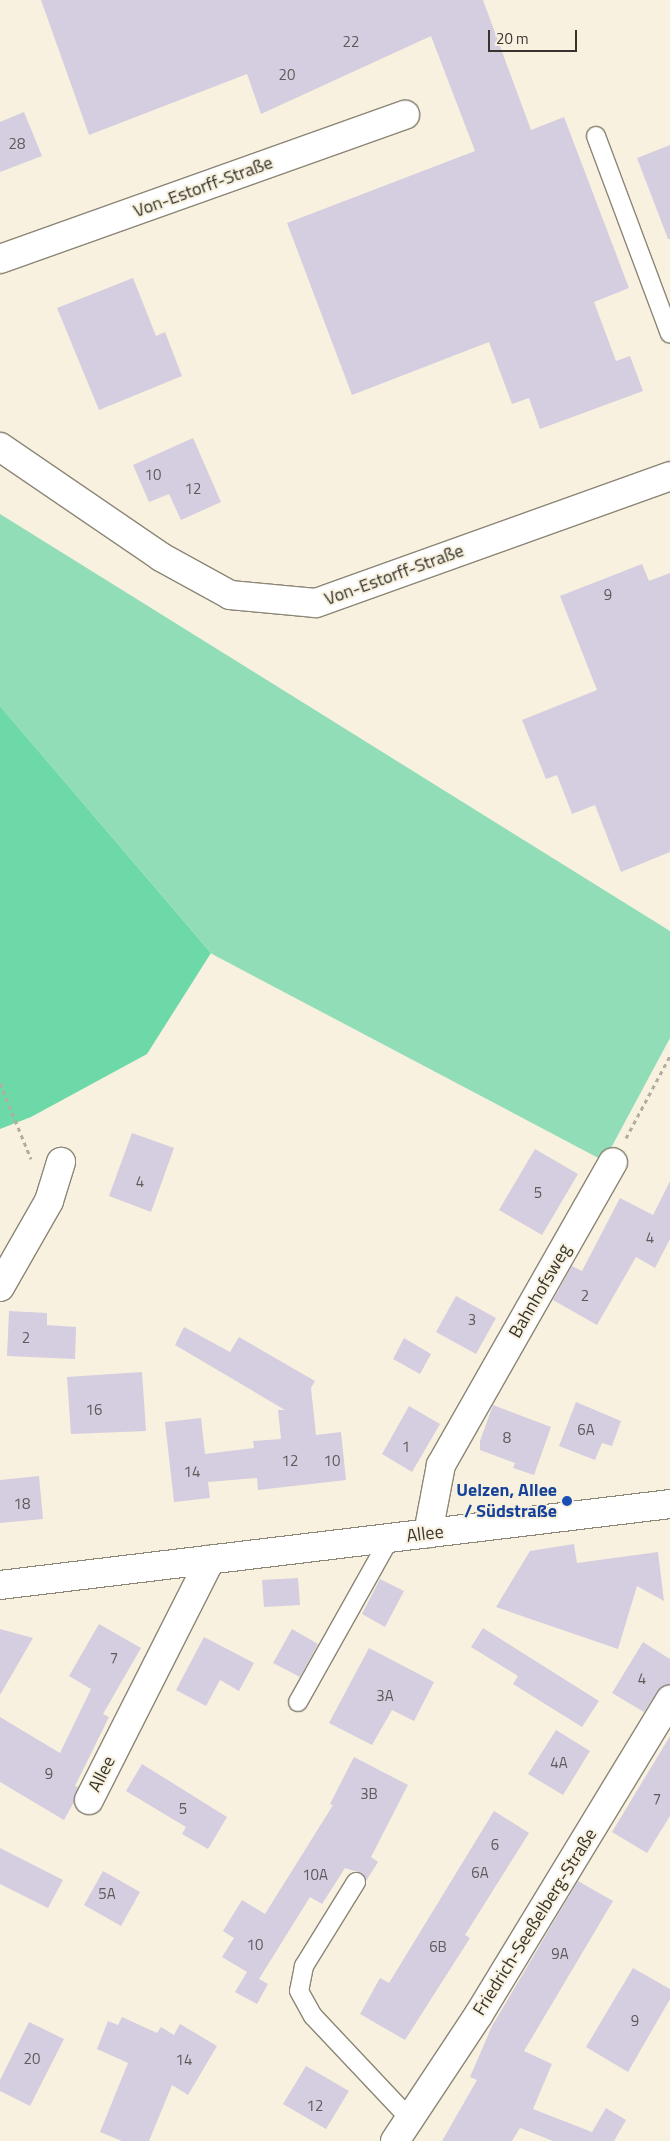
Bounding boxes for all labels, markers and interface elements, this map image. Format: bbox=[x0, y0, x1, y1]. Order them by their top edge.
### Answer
scale bar bbox=[490, 20, 579, 52]
text: 20 m bbox=[496, 27, 529, 50]
house number: 22 bbox=[343, 33, 359, 51]
house number: 20 bbox=[279, 66, 295, 84]
house number: 28 bbox=[9, 135, 25, 153]
street label: Von-Estorff-Straße bbox=[130, 152, 276, 222]
house number: 10 bbox=[145, 466, 161, 484]
house number: 12 bbox=[185, 480, 201, 498]
street label: Von-Estorff-Straße bbox=[321, 540, 467, 610]
house number: 9 bbox=[604, 586, 612, 604]
house number: 4 bbox=[136, 1173, 144, 1191]
house number: 5 bbox=[534, 1184, 542, 1202]
house number: 4 bbox=[646, 1229, 654, 1247]
street label: Bahnhofsweg bbox=[504, 1240, 576, 1342]
house number: 2 bbox=[581, 1287, 589, 1305]
house number: 3 bbox=[468, 1311, 476, 1329]
house number: 2 bbox=[22, 1329, 30, 1347]
house number: 16 bbox=[86, 1401, 102, 1419]
house number: 6A bbox=[577, 1421, 595, 1439]
house number: 8 bbox=[503, 1429, 511, 1447]
house number: 1 bbox=[402, 1438, 410, 1456]
house number: 12 bbox=[282, 1452, 298, 1470]
house number: 10 bbox=[324, 1452, 340, 1470]
house number: 14 bbox=[184, 1463, 200, 1481]
place label: Uelzen, Allee / Südstraße bbox=[456, 1480, 557, 1522]
house number: 18 bbox=[14, 1495, 30, 1513]
marker: Uelzen, Allee / Südstraße bbox=[561, 1495, 573, 1507]
street label: Allee bbox=[405, 1521, 445, 1547]
house number: 7 bbox=[110, 1649, 118, 1667]
house number: 4 bbox=[638, 1670, 646, 1688]
house number: 3A bbox=[376, 1687, 394, 1705]
street label: Allee bbox=[84, 1753, 120, 1795]
house number: 4A bbox=[550, 1754, 568, 1772]
house number: 9 bbox=[45, 1765, 53, 1783]
house number: 3B bbox=[360, 1785, 378, 1803]
house number: 7 bbox=[653, 1790, 661, 1808]
house number: 5 bbox=[179, 1800, 187, 1818]
street label: Friedrich-Seeßelberg-Straße bbox=[469, 1825, 601, 2019]
house number: 6 bbox=[491, 1836, 499, 1854]
house number: 6A bbox=[471, 1864, 489, 1882]
house number: 10A bbox=[302, 1866, 328, 1884]
house number: 5A bbox=[98, 1885, 116, 1903]
house number: 10 bbox=[247, 1936, 263, 1954]
house number: 6B bbox=[429, 1938, 447, 1956]
house number: 9A bbox=[551, 1945, 569, 1963]
house number: 9 bbox=[631, 2012, 639, 2030]
house number: 20 bbox=[24, 2050, 40, 2068]
house number: 14 bbox=[176, 2051, 192, 2069]
house number: 12 bbox=[307, 2097, 323, 2115]

